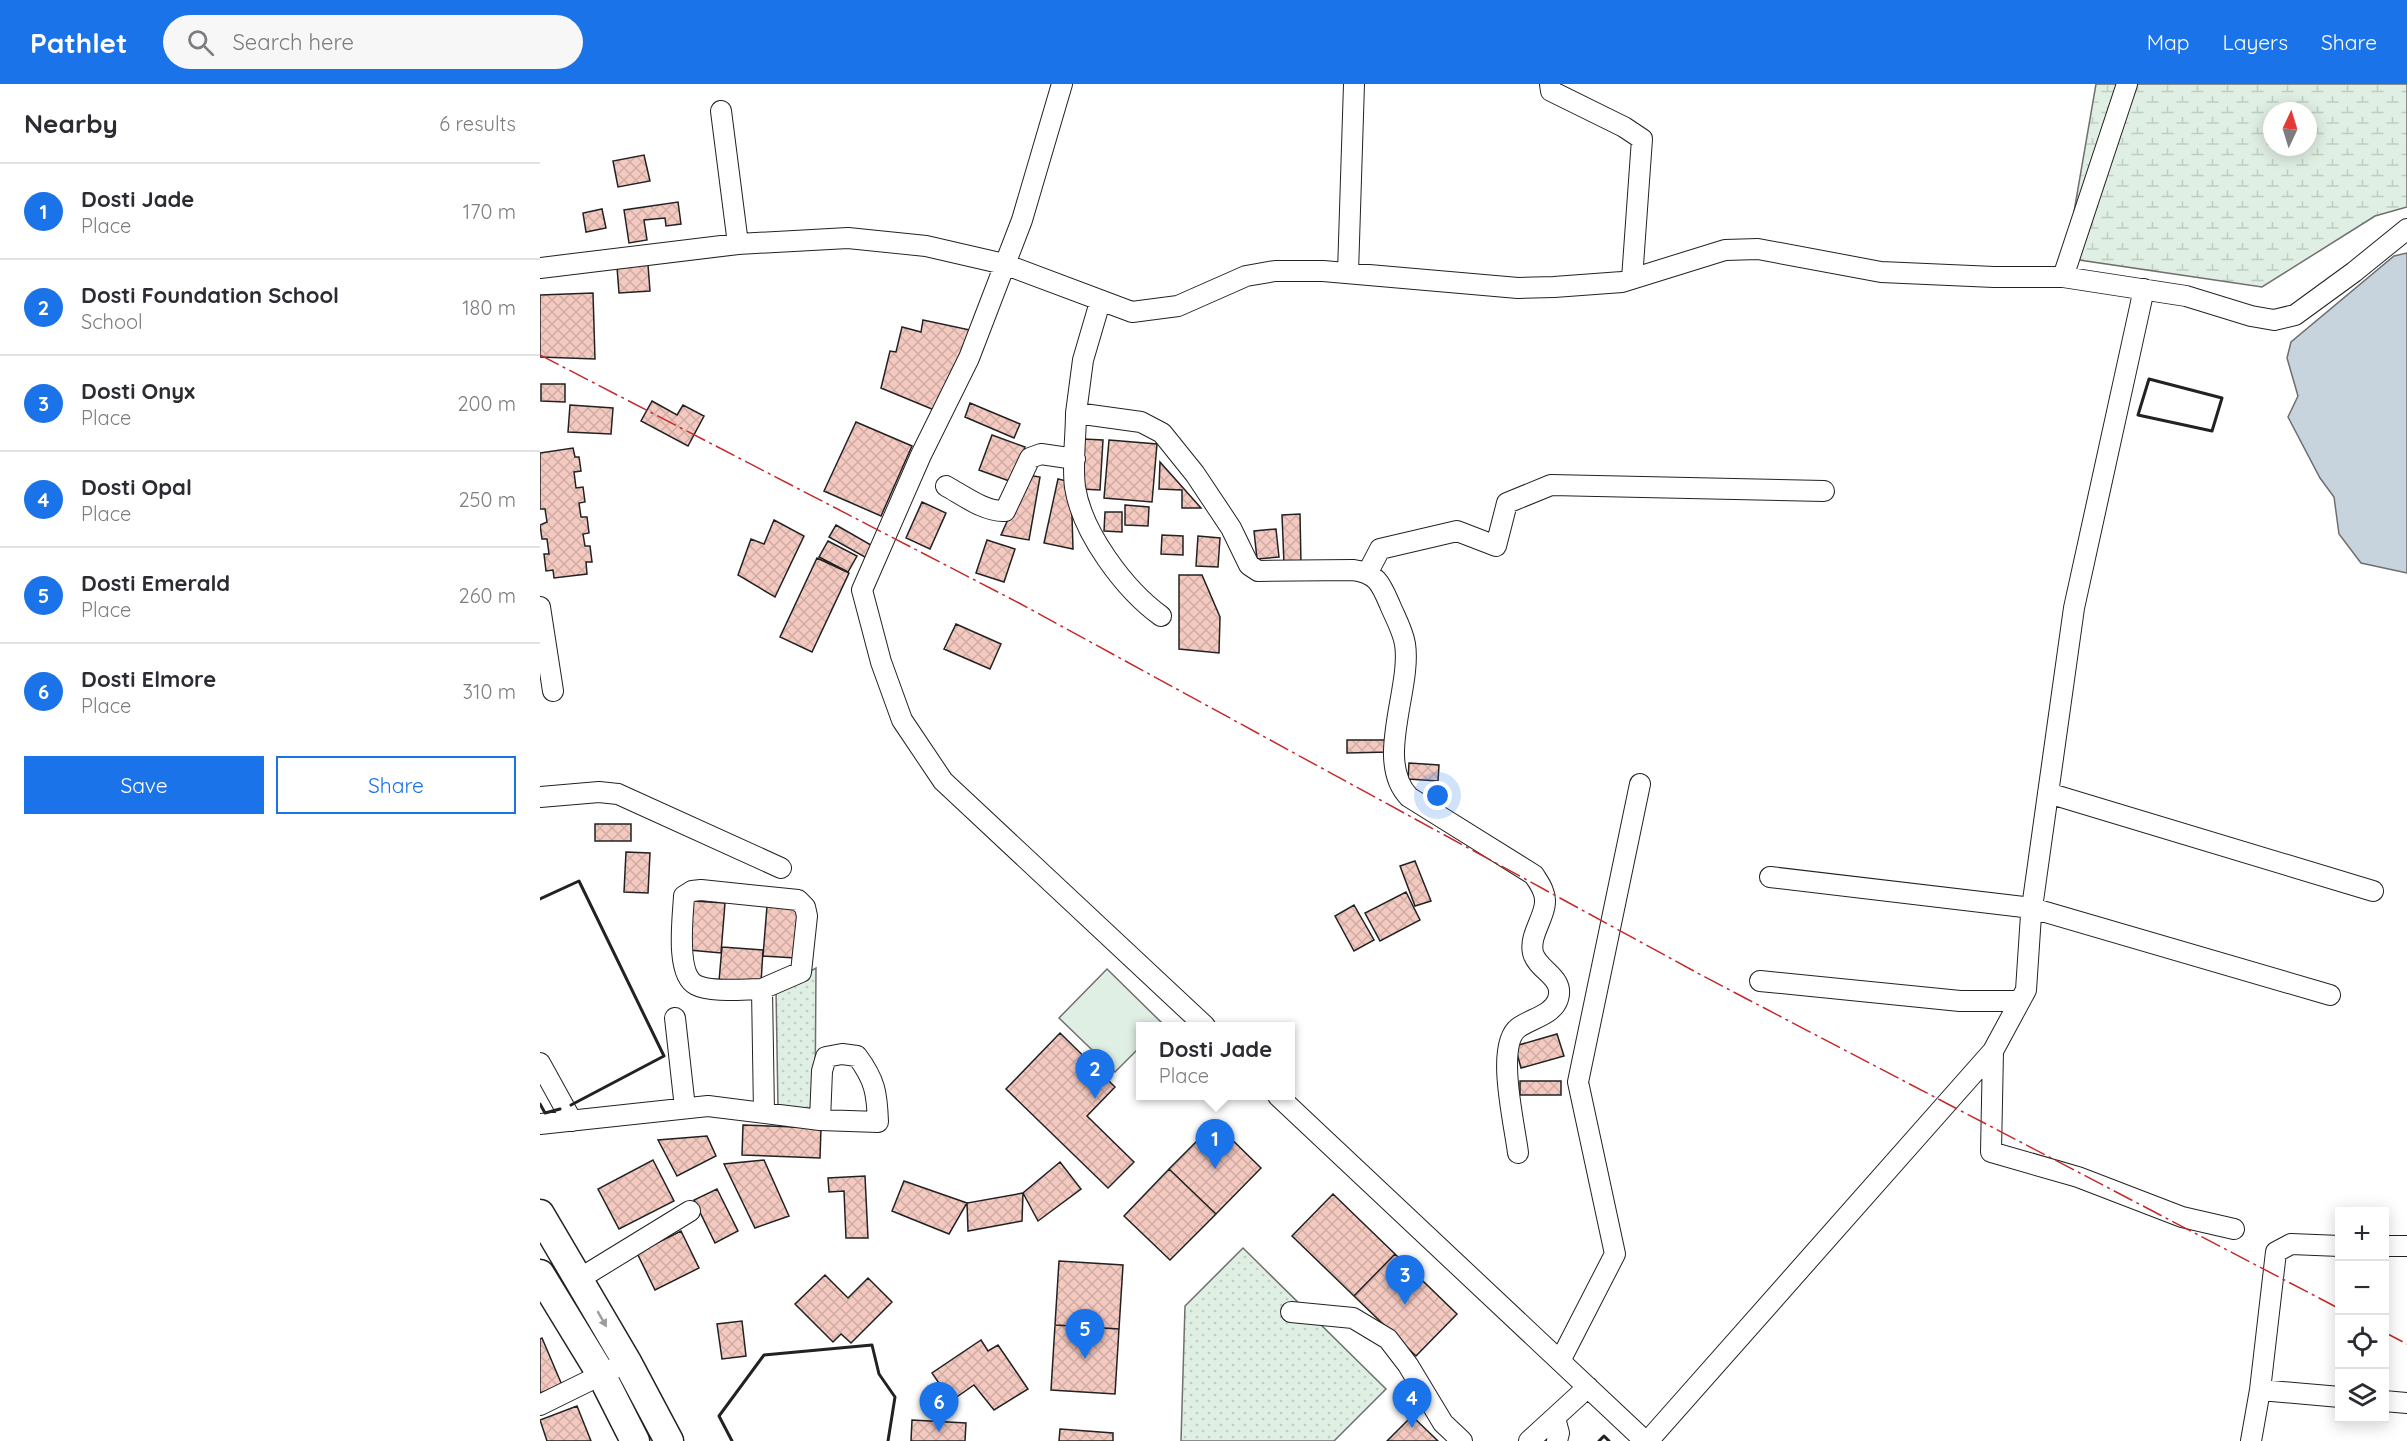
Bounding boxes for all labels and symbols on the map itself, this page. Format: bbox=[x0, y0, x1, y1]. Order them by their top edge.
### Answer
north arrow bbox=[2263, 102, 2317, 156]
your location bbox=[1423, 781, 1452, 810]
pin: 2 bbox=[1076, 1050, 1114, 1099]
pin: 1 bbox=[1196, 1120, 1234, 1169]
pin: 3 bbox=[1386, 1256, 1424, 1305]
pin: 5 bbox=[1066, 1310, 1104, 1359]
one-way arrow bbox=[597, 1311, 607, 1328]
pin: 4 bbox=[1392, 1378, 1432, 1428]
pin: 6 bbox=[920, 1382, 958, 1432]

